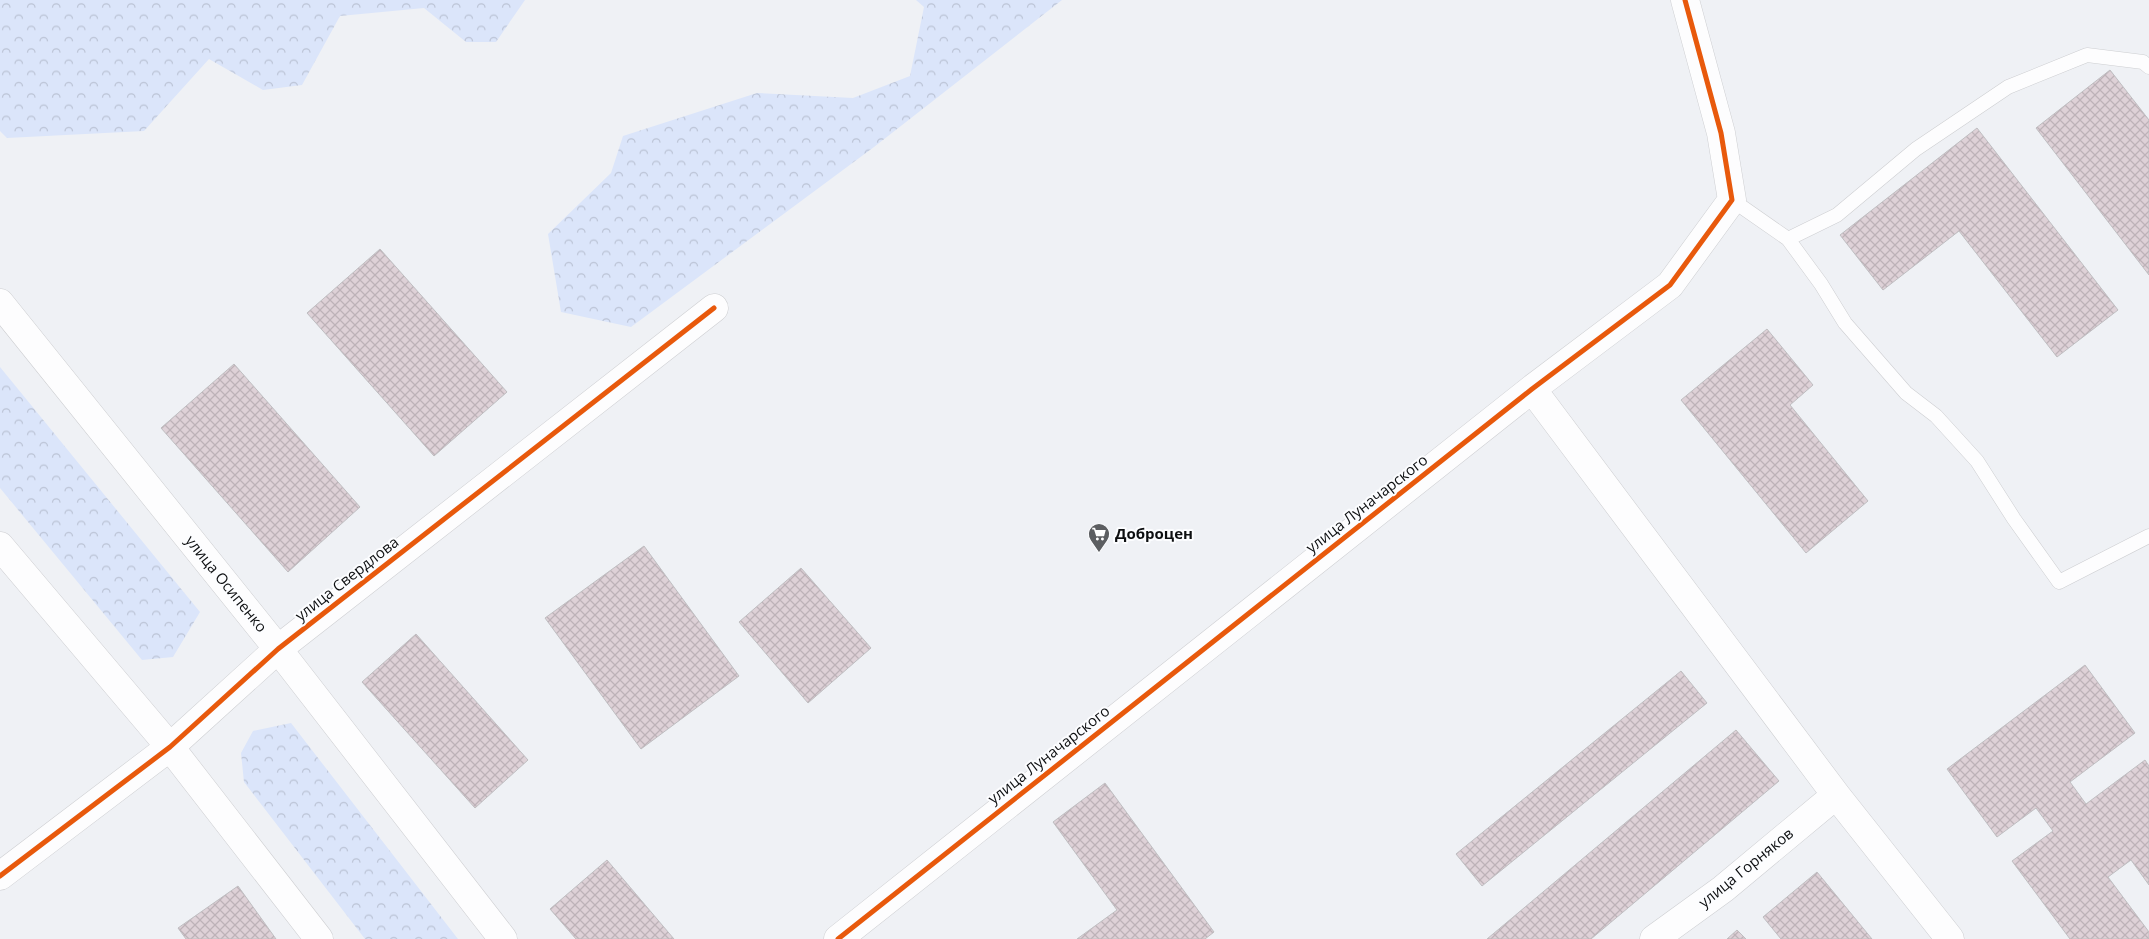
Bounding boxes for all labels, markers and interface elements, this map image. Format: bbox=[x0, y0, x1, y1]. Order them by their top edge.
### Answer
street label: улица Луначарского bbox=[1301, 449, 1431, 557]
supermarket icon: Доброцен bbox=[1087, 522, 1111, 553]
place label: Доброцен bbox=[1115, 523, 1193, 543]
street label: улица Осипенко bbox=[181, 531, 272, 636]
street label: улица Свердлова bbox=[291, 532, 402, 625]
street label: улица Луначарского bbox=[983, 700, 1113, 808]
street label: улица Горняков bbox=[1694, 823, 1797, 912]

